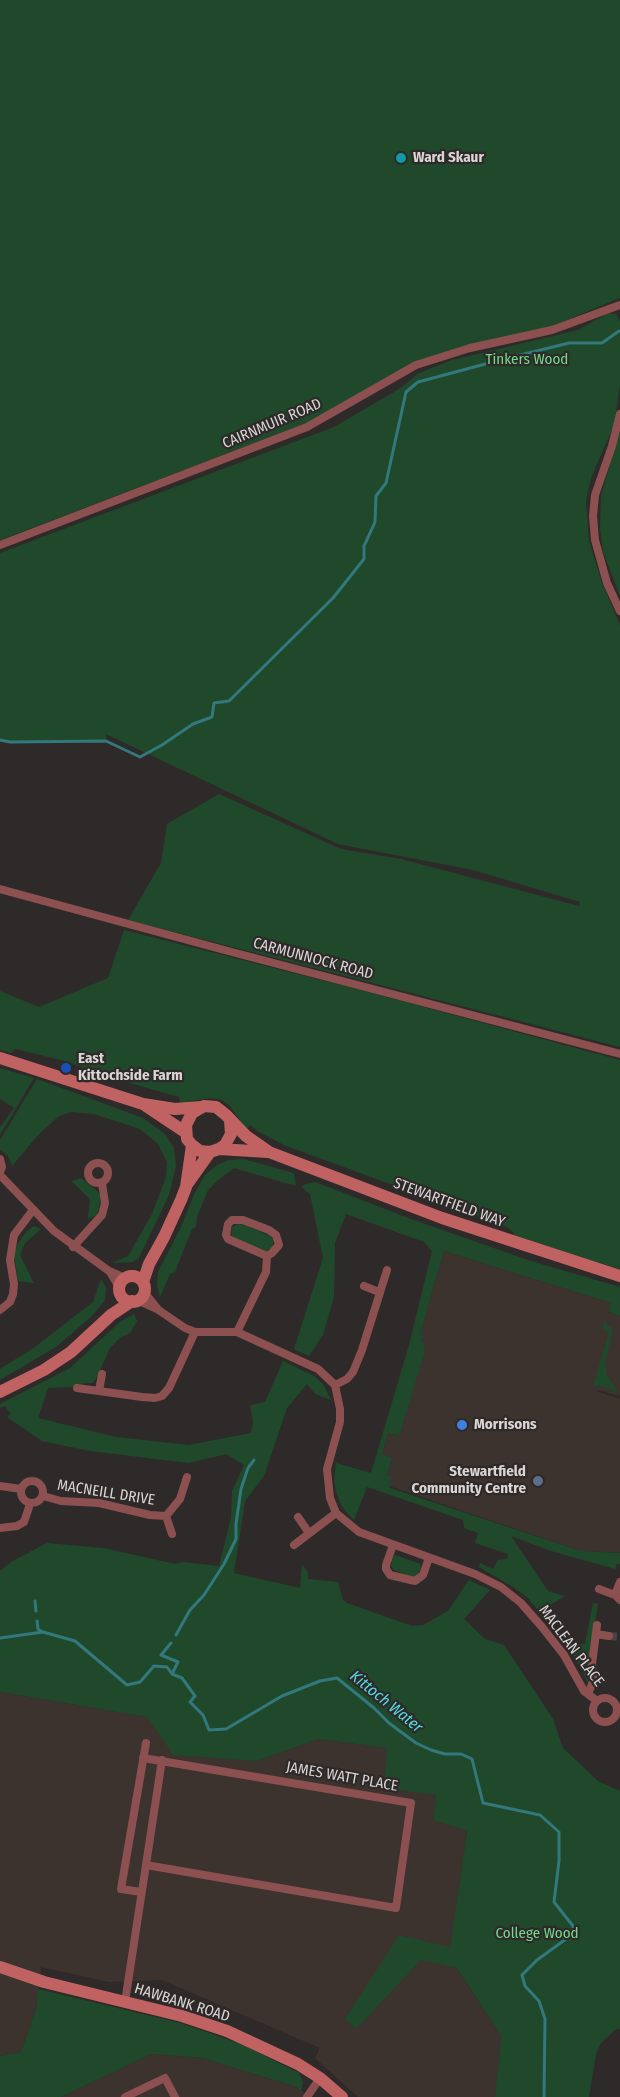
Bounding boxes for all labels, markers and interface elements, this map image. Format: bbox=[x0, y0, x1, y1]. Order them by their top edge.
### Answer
place label: Ward Skaur bbox=[413, 149, 484, 167]
marker: Ward Skaur bbox=[394, 151, 408, 165]
park label: Tinkers Wood bbox=[486, 351, 568, 369]
street label: CAIRNMUIR ROAD bbox=[220, 395, 324, 453]
street label: CARMUNNOCK ROAD bbox=[251, 934, 375, 984]
place label: East Kittochside Farm bbox=[78, 1050, 183, 1085]
marker: East Kittochside Farm bbox=[59, 1061, 73, 1075]
street label: STEWARTFIELD WAY bbox=[391, 1174, 507, 1232]
place label: Morrisons bbox=[474, 1416, 537, 1434]
marker: Morrisons bbox=[455, 1418, 469, 1432]
place label: Stewartfield Community Centre bbox=[412, 1463, 526, 1498]
marker: Stewartfield Community Centre bbox=[531, 1474, 545, 1488]
street label: MACNEILL DRIVE bbox=[56, 1476, 156, 1510]
street label: MACLEAN PLACE bbox=[535, 1602, 607, 1690]
water label: Kittoch Water bbox=[346, 1667, 426, 1737]
street label: JAMES WATT PLACE bbox=[285, 1758, 399, 1796]
park label: College Wood bbox=[495, 1925, 579, 1943]
street label: HAWBANK ROAD bbox=[132, 1980, 232, 2026]

